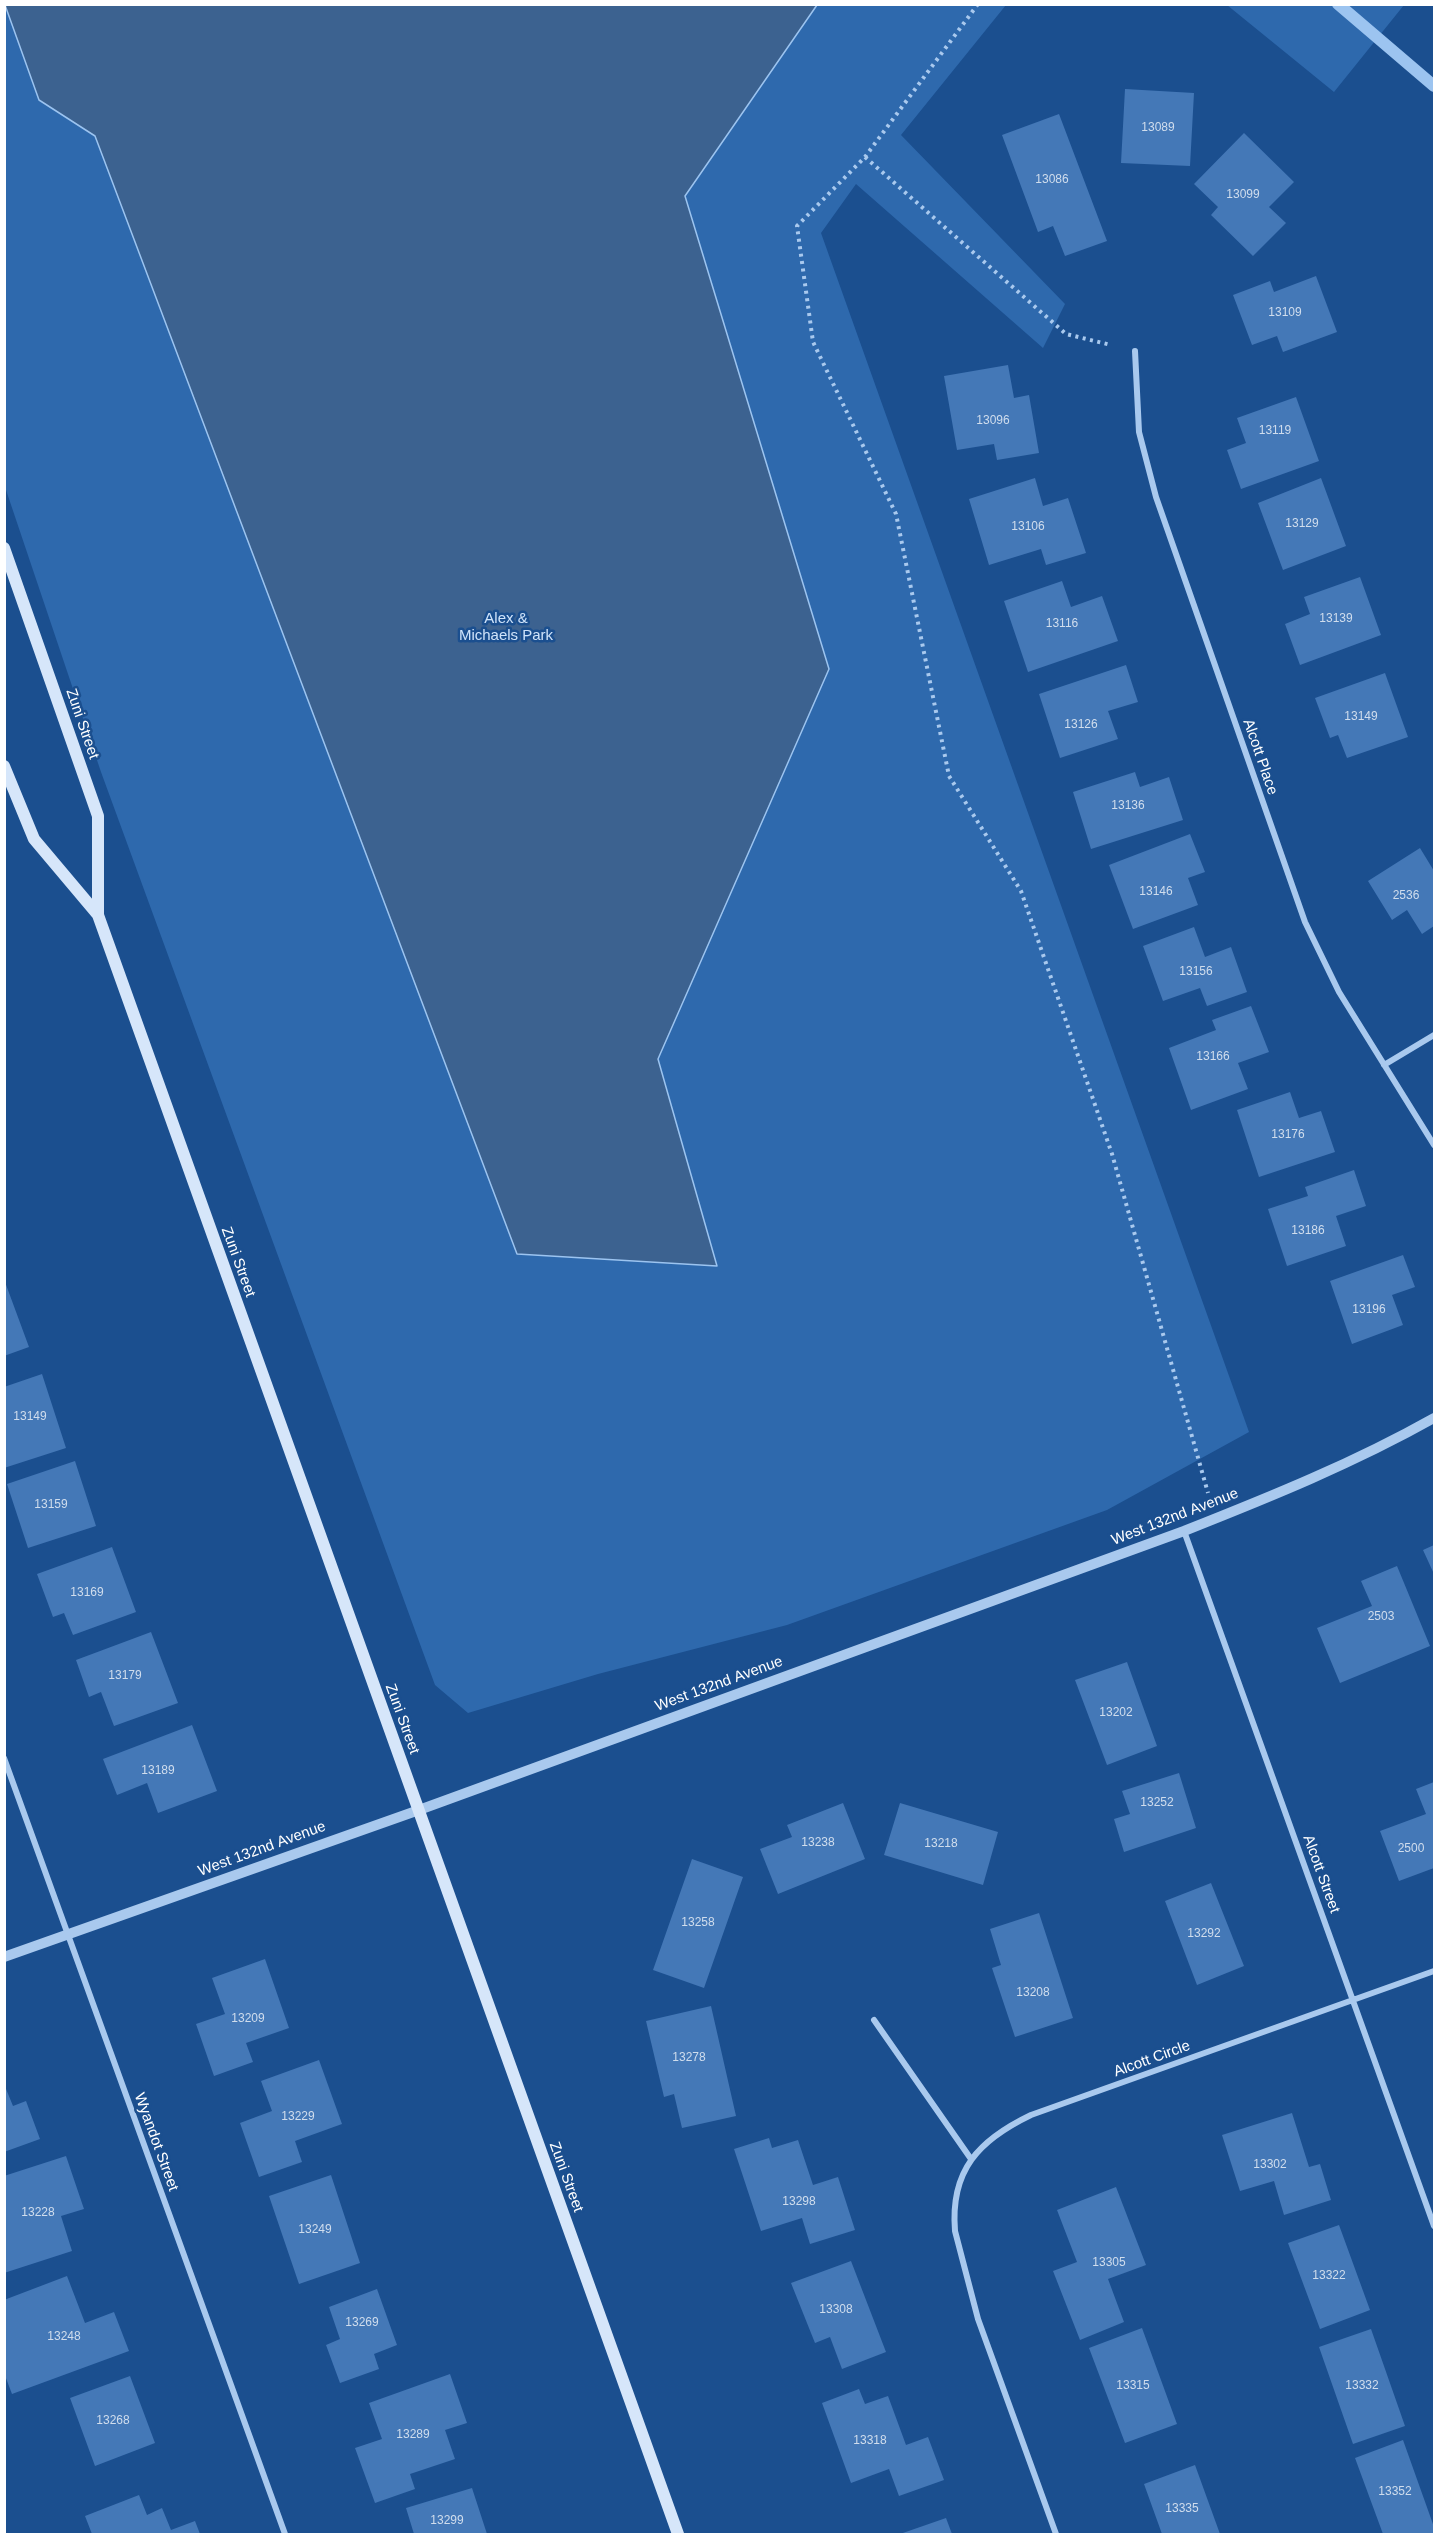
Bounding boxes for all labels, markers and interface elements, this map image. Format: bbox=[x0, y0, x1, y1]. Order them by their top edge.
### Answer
house number: 13089 bbox=[1141, 121, 1175, 135]
house number: 13086 bbox=[1035, 173, 1069, 187]
house number: 13099 bbox=[1226, 188, 1260, 202]
house number: 13109 bbox=[1268, 306, 1302, 320]
house number: 13096 bbox=[976, 414, 1010, 428]
house number: 13119 bbox=[1259, 424, 1291, 438]
house number: 13129 bbox=[1285, 517, 1319, 531]
house number: 13106 bbox=[1011, 520, 1045, 534]
park label: Alex & Michaels Park bbox=[459, 610, 553, 645]
house number: 13139 bbox=[1319, 612, 1353, 626]
house number: 13116 bbox=[1046, 617, 1078, 631]
street label: Zuni Street bbox=[62, 686, 102, 762]
house number: 13149 bbox=[1344, 710, 1378, 724]
street label: Alcott Place bbox=[1239, 717, 1281, 797]
house number: 13126 bbox=[1064, 718, 1098, 732]
house number: 13136 bbox=[1111, 799, 1145, 813]
house number: 13146 bbox=[1139, 885, 1173, 899]
house number: 2536 bbox=[1393, 889, 1419, 903]
house number: 13156 bbox=[1179, 965, 1213, 979]
house number: 13166 bbox=[1196, 1050, 1230, 1064]
house number: 13176 bbox=[1271, 1128, 1305, 1142]
street label: Zuni Street bbox=[217, 1224, 259, 1300]
house number: 13186 bbox=[1291, 1224, 1325, 1238]
house number: 13196 bbox=[1352, 1303, 1386, 1317]
house number: 13149 bbox=[13, 1410, 47, 1424]
street label: West 132nd Avenue bbox=[1109, 1484, 1241, 1550]
house number: 13159 bbox=[34, 1498, 68, 1512]
house number: 13169 bbox=[70, 1586, 104, 1600]
house number: 2503 bbox=[1368, 1610, 1394, 1624]
street label: West 132nd Avenue bbox=[653, 1653, 785, 1715]
house number: 13179 bbox=[108, 1669, 142, 1683]
street label: Zuni Street bbox=[381, 1681, 423, 1757]
house number: 13202 bbox=[1099, 1706, 1133, 1720]
house number: 13189 bbox=[141, 1764, 175, 1778]
house number: 13252 bbox=[1140, 1796, 1174, 1810]
street label: West 132nd Avenue bbox=[196, 1818, 328, 1880]
street label: Alcott Street bbox=[1299, 1833, 1343, 1915]
house number: 13238 bbox=[801, 1836, 835, 1850]
house number: 13218 bbox=[924, 1837, 958, 1851]
house number: 2500 bbox=[1398, 1842, 1424, 1856]
house number: 13258 bbox=[681, 1916, 715, 1930]
house number: 13292 bbox=[1187, 1927, 1221, 1941]
house number: 13208 bbox=[1016, 1986, 1050, 2000]
house number: 13209 bbox=[231, 2012, 265, 2026]
street label: Alcott Circle bbox=[1111, 2037, 1193, 2081]
house number: 13278 bbox=[672, 2051, 706, 2065]
street label: Wyandot Street bbox=[130, 2090, 182, 2194]
house number: 13229 bbox=[281, 2110, 315, 2124]
street label: Zuni Street bbox=[545, 2139, 587, 2215]
house number: 13302 bbox=[1253, 2158, 1287, 2172]
house number: 13298 bbox=[782, 2195, 816, 2209]
house number: 13228 bbox=[21, 2206, 55, 2220]
house number: 13249 bbox=[298, 2223, 332, 2237]
house number: 13305 bbox=[1092, 2256, 1126, 2270]
house number: 13322 bbox=[1312, 2269, 1346, 2283]
house number: 13308 bbox=[819, 2303, 853, 2317]
house number: 13269 bbox=[345, 2316, 379, 2330]
house number: 13248 bbox=[47, 2330, 81, 2344]
house number: 13315 bbox=[1116, 2379, 1150, 2393]
house number: 13332 bbox=[1345, 2379, 1379, 2393]
house number: 13268 bbox=[96, 2414, 130, 2428]
house number: 13289 bbox=[396, 2428, 430, 2442]
house number: 13318 bbox=[853, 2434, 887, 2448]
house number: 13352 bbox=[1378, 2485, 1412, 2499]
house number: 13335 bbox=[1165, 2502, 1199, 2516]
house number: 13299 bbox=[430, 2514, 464, 2528]

